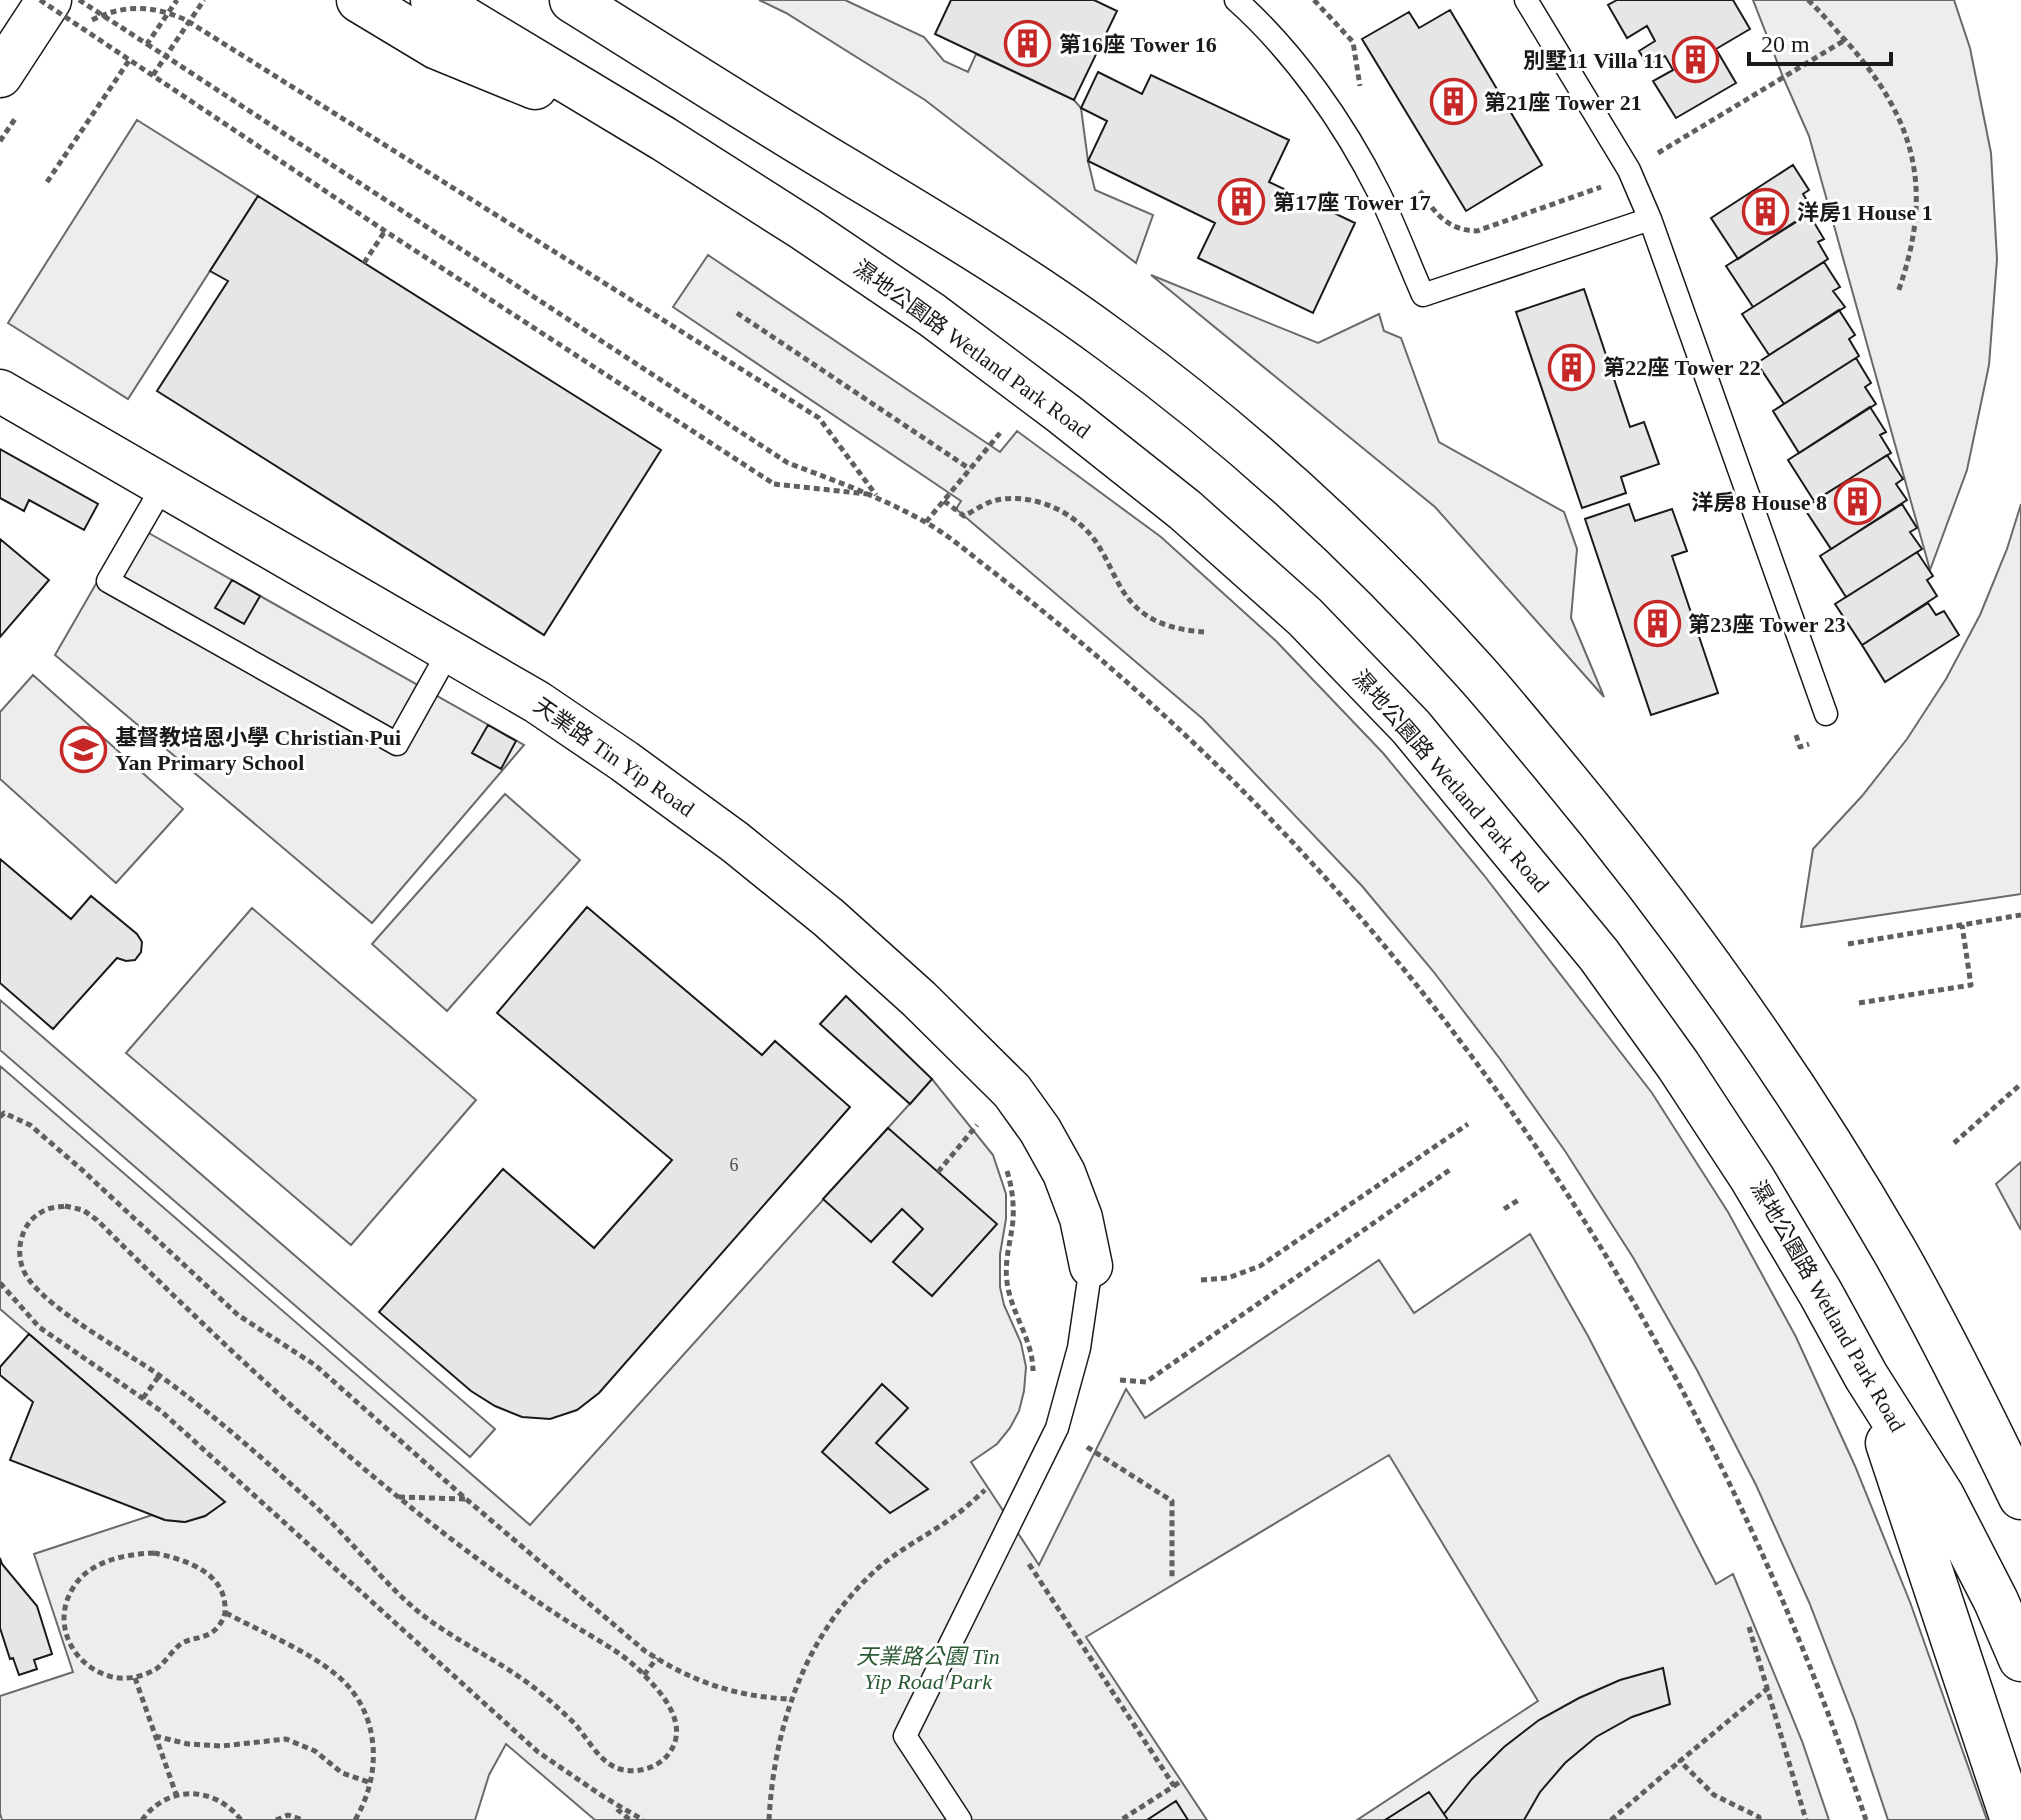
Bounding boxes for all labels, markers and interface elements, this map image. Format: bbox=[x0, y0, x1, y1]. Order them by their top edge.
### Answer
scale bar bbox=[1749, 16, 1891, 66]
building icon: 第16座 Tower 16 bbox=[1004, 20, 1052, 68]
text: 20 m bbox=[1761, 31, 1810, 57]
place label: 第16座 Tower 16 bbox=[1059, 32, 1217, 57]
building icon: 別墅11 Villa 11 bbox=[1671, 36, 1719, 84]
place label: 別墅11 Villa 11 bbox=[1523, 48, 1664, 73]
building icon: 第21座 Tower 21 bbox=[1429, 78, 1477, 126]
place label: 第21座 Tower 21 bbox=[1484, 90, 1642, 115]
building icon: 第17座 Tower 17 bbox=[1218, 178, 1266, 226]
building icon: 洋房1 House 1 bbox=[1742, 188, 1790, 236]
place label: 第17座 Tower 17 bbox=[1273, 190, 1431, 215]
place label: 洋房1 House 1 bbox=[1797, 200, 1933, 225]
street label: 濕地公園路 Wetland Park Road bbox=[849, 255, 1095, 443]
building icon: 第22座 Tower 22 bbox=[1548, 343, 1596, 391]
place label: 第22座 Tower 22 bbox=[1603, 355, 1761, 380]
building icon: 洋房8 House 8 bbox=[1834, 478, 1882, 526]
place label: 洋房8 House 8 bbox=[1691, 490, 1827, 515]
building icon: 第23座 Tower 23 bbox=[1633, 600, 1681, 648]
place label: 第23座 Tower 23 bbox=[1688, 612, 1846, 637]
street label: 濕地公園路 Wetland Park Road bbox=[1348, 665, 1554, 897]
street label: 天業路 Tin Yip Road bbox=[529, 692, 699, 822]
place label: 基督教培恩小學 Christian Pui Yan Primary School bbox=[115, 725, 401, 775]
school or university icon: 基督教培恩小學 Christian Pui Yan Primary School bbox=[60, 726, 108, 774]
house number: 6 bbox=[730, 1155, 739, 1175]
street label: 濕地公園路 Wetland Park Road bbox=[1746, 1176, 1910, 1436]
park label: 天業路公園 Tin Yip Road Park bbox=[856, 1644, 1000, 1694]

